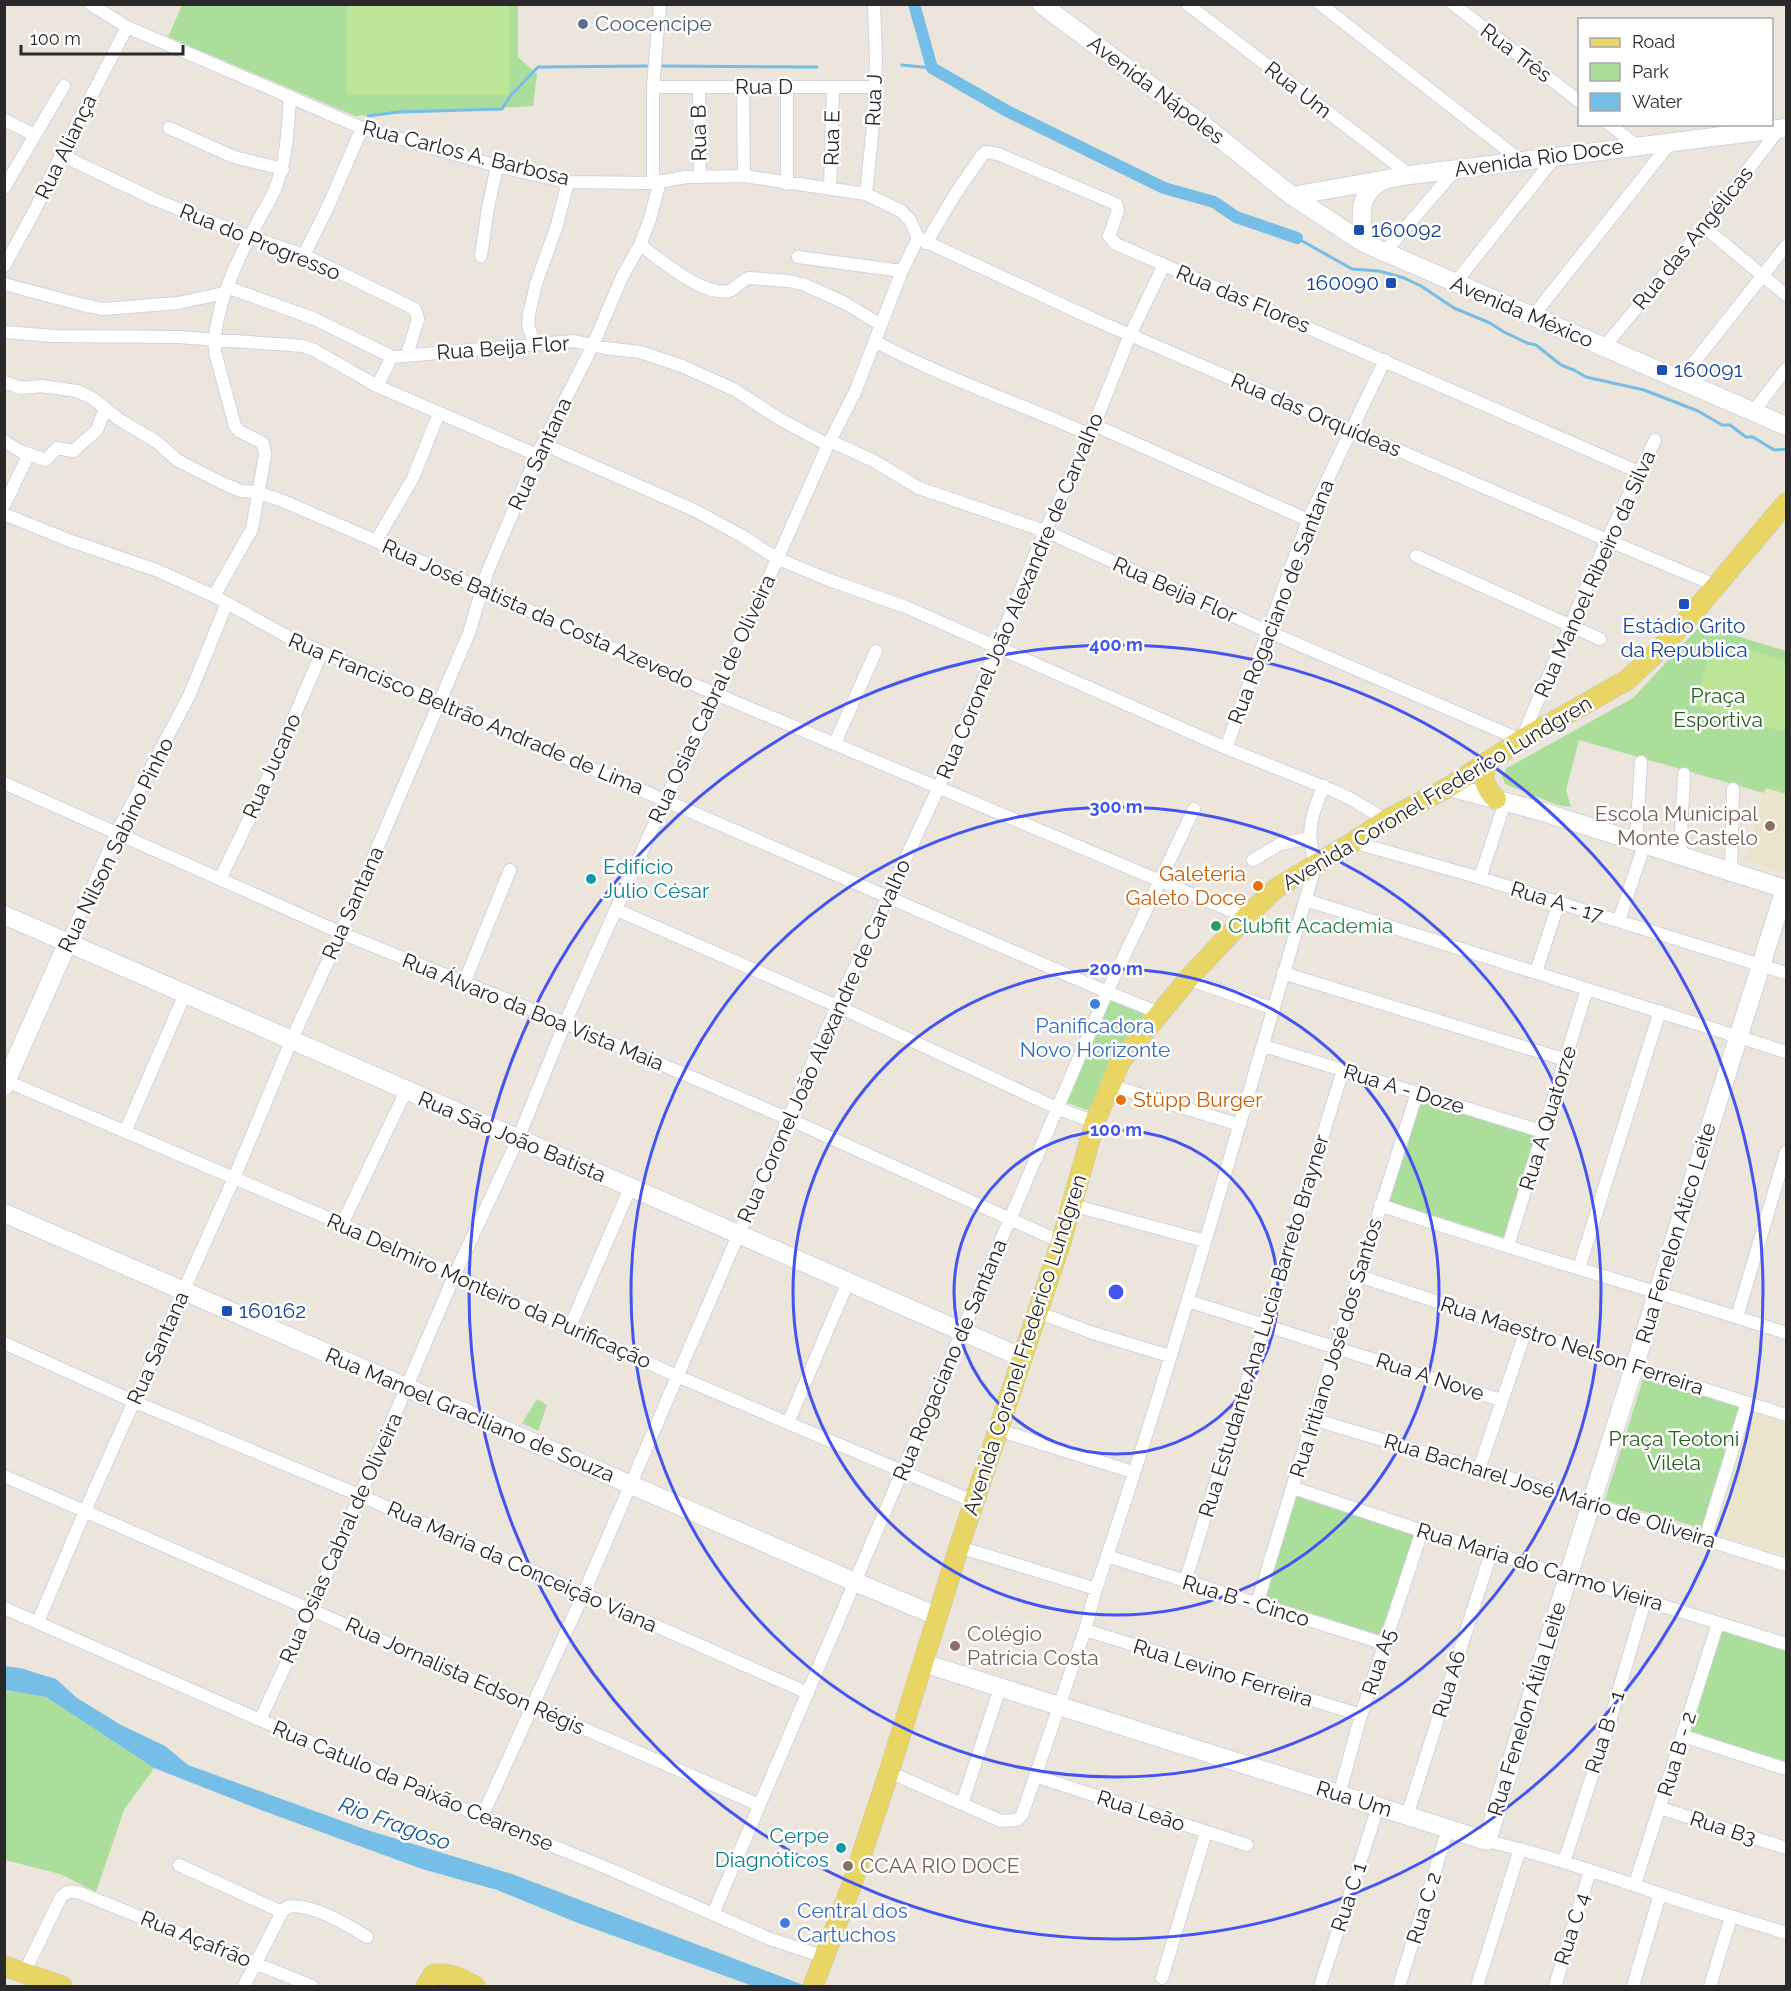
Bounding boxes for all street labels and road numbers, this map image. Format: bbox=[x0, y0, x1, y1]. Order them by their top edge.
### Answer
street label: Rua Três bbox=[1476, 18, 1557, 87]
street label: Avenida Nápoles bbox=[1083, 30, 1230, 149]
street label: Rua Um bbox=[1260, 56, 1337, 123]
street label: Rua J bbox=[860, 73, 887, 127]
street label: Rua D bbox=[735, 74, 793, 99]
street label: Rua Aliança bbox=[29, 90, 102, 203]
street label: Rua B bbox=[686, 104, 711, 162]
street label: Rua E bbox=[819, 110, 844, 166]
street label: Rua Carlos A. Barbosa bbox=[360, 115, 572, 190]
street label: Avenida Rio Doce bbox=[1453, 133, 1625, 182]
street label: Rua das Angélicas bbox=[1627, 161, 1758, 314]
street label: Rua do Progresso bbox=[176, 198, 344, 285]
street label: Rua das Flores bbox=[1173, 259, 1314, 338]
street label: Avenida México bbox=[1447, 270, 1597, 353]
street label: Rua Beija Flor bbox=[436, 330, 571, 365]
street label: Rua das Orquídeas bbox=[1227, 367, 1405, 462]
street label: Rua Santana bbox=[503, 394, 577, 514]
street label: Rua Coronel João Alexandre de Carvalho bbox=[931, 409, 1108, 783]
street label: Rua Manoel Ribeiro da Silva bbox=[1529, 446, 1660, 701]
street label: Rua Rogaciano de Santana bbox=[1222, 476, 1339, 728]
street label: Rua José Batista da Costa Azevedo bbox=[378, 533, 698, 694]
street label: Rua Beija Flor bbox=[1109, 551, 1242, 628]
street label: Rua Osias Cabral de Oliveira bbox=[643, 570, 780, 827]
street label: Rua Francisco Beltrão Andrade de Lima bbox=[285, 627, 647, 800]
street label: Avenida Coronel Frederico Lundgren bbox=[1277, 690, 1596, 895]
street label: Rua Jucano bbox=[237, 709, 306, 822]
street label: Rua Nilson Sabino Pinho bbox=[53, 733, 179, 956]
street label: Rua Santana bbox=[316, 842, 389, 963]
street label: Rua Coronel João Alexandre de Carvalho bbox=[732, 855, 915, 1226]
street label: Rua A - 17 bbox=[1508, 876, 1607, 928]
street label: Rua Álvaro da Boa Vista Maia bbox=[399, 948, 668, 1076]
street label: Rua A Quatorze bbox=[1514, 1043, 1581, 1193]
street label: Rua A - Doze bbox=[1341, 1058, 1468, 1119]
street label: Rua São João Batista bbox=[415, 1086, 610, 1187]
street label: Rua Fenelon Atico Leite bbox=[1630, 1120, 1721, 1346]
street label: Rua Estudante Ana Lucia Barreto Brayner bbox=[1193, 1131, 1334, 1520]
street label: Avenida Coronel Frederico Lundgren bbox=[957, 1171, 1092, 1518]
street label: Rua Delmiro Monteiro da Purificação bbox=[323, 1207, 655, 1374]
street label: Rua Iritiano José dos Santos bbox=[1284, 1215, 1387, 1480]
street label: Rua Rogaciano de Santana bbox=[887, 1235, 1012, 1484]
street label: Rua Santana bbox=[121, 1287, 194, 1408]
street label: Rua Maestro Nelson Ferreira bbox=[1437, 1291, 1707, 1400]
street label: Rua Manoel Graciliano de Souza bbox=[322, 1342, 619, 1487]
street label: Rua A Nove bbox=[1373, 1347, 1487, 1406]
street label: Rua Osias Cabral de Oliveira bbox=[274, 1409, 407, 1667]
street label: Rua Bacharel José Mário de Oliveira bbox=[1381, 1428, 1719, 1553]
street label: Rua Maria da Conceição Viana bbox=[383, 1496, 661, 1637]
street label: Rua Maria do Carmo Vieira bbox=[1414, 1517, 1666, 1616]
street label: Rua B - Cinco bbox=[1180, 1569, 1313, 1632]
street label: Rua Fenelon Átila Leite bbox=[1482, 1599, 1571, 1819]
street label: Rua Jornalista Edson Régis bbox=[342, 1611, 589, 1740]
street label: Rua A5 bbox=[1356, 1626, 1401, 1698]
street label: Rua Levino Ferreira bbox=[1130, 1633, 1316, 1712]
street label: Rua A6 bbox=[1427, 1647, 1471, 1720]
street label: Rua B - 1 bbox=[1579, 1687, 1630, 1776]
street label: Rua B - 2 bbox=[1652, 1708, 1701, 1799]
street label: Rua Catulo da Paixão Cearense bbox=[269, 1715, 557, 1856]
street label: Rua Um bbox=[1313, 1775, 1395, 1822]
street label: Rua Leão bbox=[1094, 1785, 1188, 1836]
street label: Rua B3 bbox=[1687, 1805, 1759, 1850]
street label: Rua C 1 bbox=[1326, 1859, 1371, 1935]
street label: Rua C 2 bbox=[1401, 1869, 1446, 1947]
street label: Rua C 4 bbox=[1549, 1890, 1594, 1968]
street label: Rua Açafrão bbox=[137, 1905, 255, 1972]

